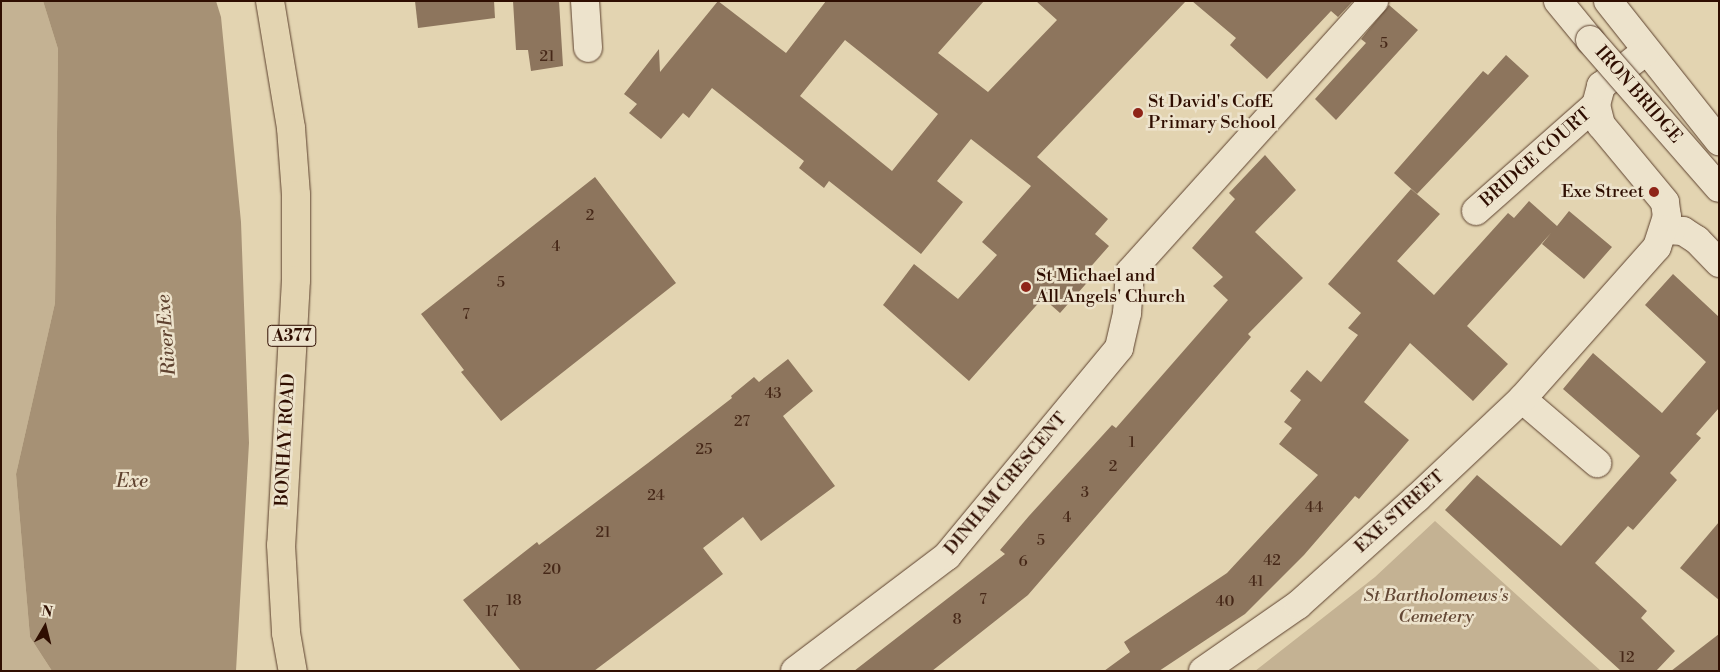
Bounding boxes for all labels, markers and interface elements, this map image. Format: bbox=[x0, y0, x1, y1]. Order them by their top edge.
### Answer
house number: 5 bbox=[1380, 35, 1388, 53]
street label: IRON BRIDGE bbox=[1590, 42, 1686, 148]
house number: 21 bbox=[539, 48, 555, 66]
place label: St David's CofE Primary School bbox=[1148, 92, 1276, 134]
street label: BRIDGE COURT bbox=[1476, 104, 1596, 212]
marker: St David's CofE Primary School bbox=[1132, 107, 1144, 119]
place label: Exe Street bbox=[1561, 181, 1644, 203]
marker: Exe Street bbox=[1648, 186, 1660, 198]
house number: 2 bbox=[586, 207, 594, 225]
house number: 4 bbox=[552, 238, 560, 256]
place label: St Michael and All Angels' Church bbox=[1036, 266, 1186, 308]
house number: 5 bbox=[497, 274, 505, 292]
marker: St Michael and All Angels' Church bbox=[1020, 281, 1032, 293]
water label: River Exe bbox=[153, 294, 181, 376]
house number: 7 bbox=[462, 306, 470, 324]
road number: A377 bbox=[267, 322, 317, 350]
street label: BONHAY ROAD bbox=[272, 373, 300, 507]
house number: 43 bbox=[764, 385, 782, 403]
street label: DINHAM CRESCENT bbox=[940, 408, 1072, 560]
house number: 27 bbox=[734, 413, 750, 431]
house number: 1 bbox=[1129, 434, 1135, 452]
house number: 25 bbox=[696, 441, 712, 459]
house number: 2 bbox=[1109, 458, 1117, 476]
street label: EXE STREET bbox=[1351, 466, 1449, 558]
water label: Exe bbox=[116, 471, 148, 493]
house number: 3 bbox=[1081, 484, 1089, 502]
house number: 24 bbox=[647, 487, 665, 505]
house number: 44 bbox=[1305, 499, 1323, 517]
house number: 4 bbox=[1063, 509, 1071, 527]
house number: 21 bbox=[595, 524, 611, 542]
house number: 5 bbox=[1037, 532, 1045, 550]
house number: 42 bbox=[1263, 552, 1281, 570]
house number: 6 bbox=[1018, 553, 1028, 571]
house number: 20 bbox=[543, 561, 561, 579]
house number: 41 bbox=[1248, 573, 1264, 591]
park label: St Bartholomews's Cemetery bbox=[1364, 586, 1508, 628]
house number: 7 bbox=[979, 591, 987, 609]
house number: 18 bbox=[506, 592, 522, 610]
house number: 40 bbox=[1216, 593, 1234, 611]
north arrow bbox=[20, 602, 70, 652]
text: N bbox=[40, 602, 54, 622]
house number: 17 bbox=[485, 603, 499, 621]
house number: 8 bbox=[952, 611, 962, 629]
house number: 12 bbox=[1619, 649, 1635, 667]

